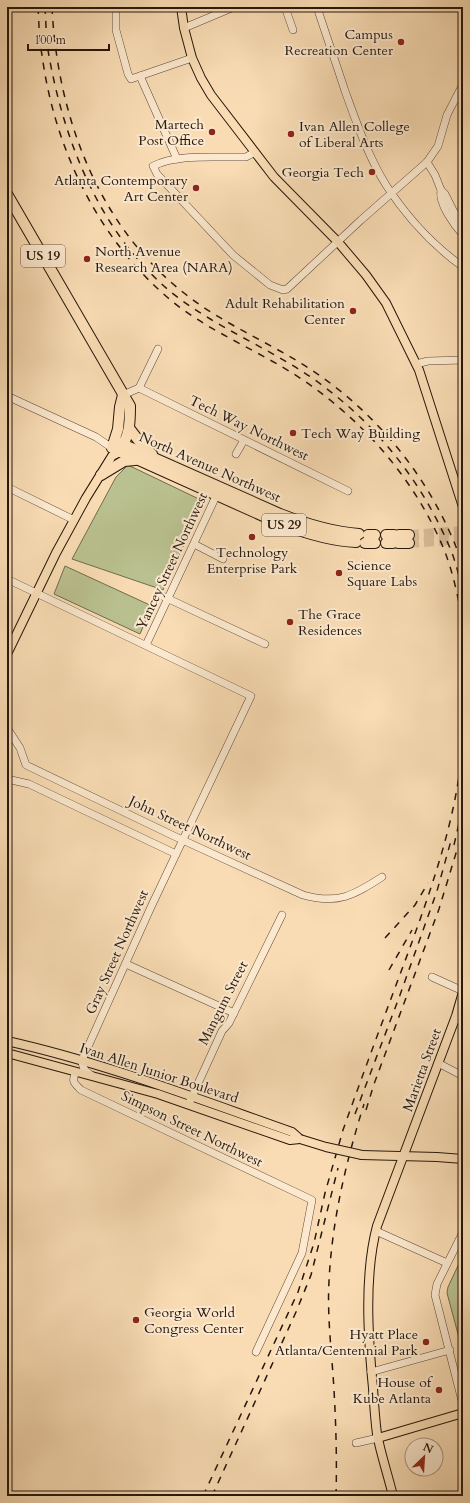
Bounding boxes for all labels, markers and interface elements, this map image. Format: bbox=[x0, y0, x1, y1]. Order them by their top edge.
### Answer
place label: Campus Recreation Center bbox=[284, 25, 394, 60]
scale bar bbox=[28, 26, 109, 52]
text: 100 m bbox=[34, 32, 67, 48]
marker: Campus Recreation Center bbox=[396, 37, 406, 47]
place label: Martech Post Office bbox=[138, 115, 204, 150]
place label: Ivan Allen College of Liberal Arts bbox=[299, 117, 410, 152]
marker: Martech Post Office bbox=[207, 127, 217, 137]
marker: Ivan Allen College of Liberal Arts bbox=[286, 129, 296, 139]
place label: Georgia Tech bbox=[282, 163, 364, 182]
marker: Georgia Tech bbox=[367, 167, 377, 177]
place label: Atlanta Contemporary Art Center bbox=[54, 171, 189, 206]
marker: Atlanta Contemporary Art Center bbox=[191, 183, 201, 193]
place label: North Avenue Research Area (NARA) bbox=[95, 242, 233, 277]
road number: US 19 bbox=[21, 245, 65, 267]
marker: North Avenue Research Area (NARA) bbox=[82, 254, 92, 264]
place label: Adult Rehabilitation Center bbox=[225, 294, 346, 329]
marker: Adult Rehabilitation Center bbox=[348, 306, 358, 316]
street label: Tech Way Northwest bbox=[186, 391, 312, 465]
place label: Tech Way Building bbox=[301, 424, 420, 443]
street label: North Avenue Northwest bbox=[136, 427, 284, 507]
marker: Tech Way Building bbox=[288, 428, 298, 438]
street label: Yancey Street Northwest bbox=[132, 489, 212, 633]
road number: US 29 bbox=[262, 514, 306, 536]
marker: Technology Enterprise Park bbox=[247, 532, 257, 542]
place label: Technology Enterprise Park bbox=[207, 543, 298, 578]
place label: Science Square Labs bbox=[347, 556, 417, 591]
marker: Science Square Labs bbox=[334, 568, 344, 578]
place label: The Grace Residences bbox=[298, 605, 362, 640]
marker: The Grace Residences bbox=[285, 617, 295, 627]
street label: John Street Northwest bbox=[124, 791, 255, 865]
street label: Gray Street Northwest bbox=[81, 886, 153, 1017]
street label: Mangum Street bbox=[194, 957, 253, 1048]
street label: Marietta Street bbox=[398, 1025, 446, 1114]
street label: Ivan Allen Junior Boulevard bbox=[77, 1038, 241, 1108]
street label: Simpson Street Northwest bbox=[118, 1086, 266, 1172]
place label: Georgia World Congress Center bbox=[144, 1303, 244, 1338]
marker: Georgia World Congress Center bbox=[131, 1315, 141, 1325]
place label: Hyatt Place Atlanta/Centennial Park bbox=[275, 1325, 418, 1360]
marker: Hyatt Place Atlanta/Centennial Park bbox=[421, 1337, 431, 1347]
place label: House of Kube Atlanta bbox=[353, 1373, 434, 1408]
marker: House of Kube Atlanta bbox=[434, 1385, 444, 1395]
north arrow bbox=[404, 1437, 444, 1477]
text: N bbox=[421, 1440, 436, 1457]

